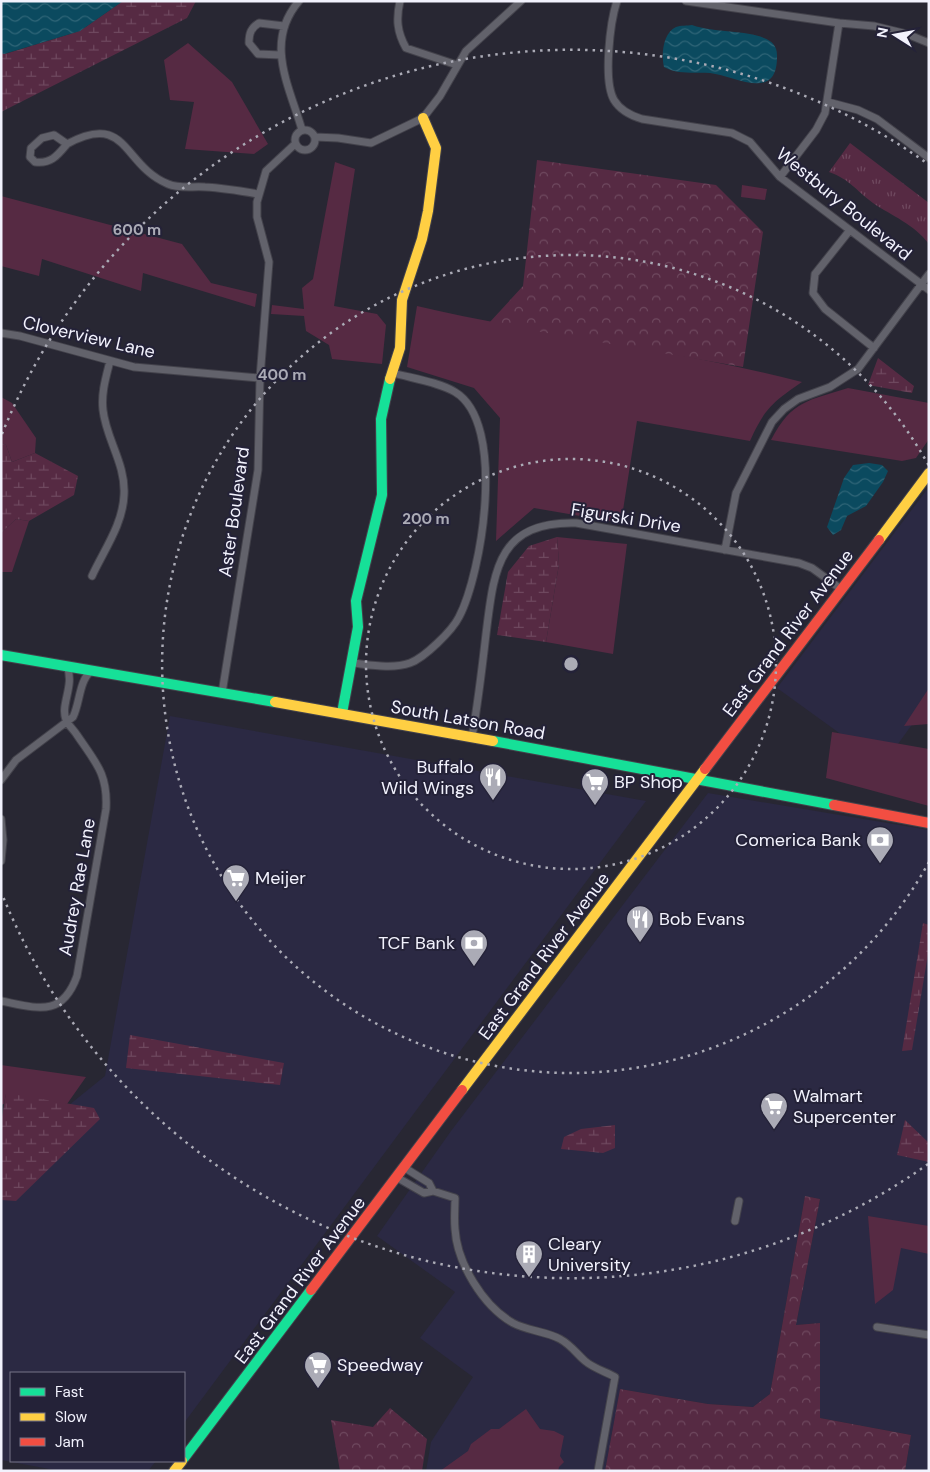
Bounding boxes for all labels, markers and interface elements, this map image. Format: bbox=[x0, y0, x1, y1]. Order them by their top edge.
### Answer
north arrow bbox=[870, 10, 920, 60]
text: N bbox=[872, 26, 892, 39]
street label: Westbury Boulevard bbox=[771, 142, 917, 266]
text: 600 m bbox=[113, 220, 161, 240]
street label: Cloverview Lane bbox=[20, 310, 158, 364]
text: 400 m bbox=[258, 365, 306, 385]
street label: Aster Boulevard bbox=[213, 445, 255, 579]
street label: Figurski Drive bbox=[569, 497, 683, 539]
text: 200 m bbox=[402, 509, 450, 529]
street label: East Grand River Avenue bbox=[717, 544, 859, 722]
centre of rings bbox=[562, 655, 580, 673]
street label: South Latson Road bbox=[389, 695, 547, 745]
place label: Buffalo Wild Wings bbox=[381, 755, 474, 800]
restaurant icon: Buffalo Wild Wings bbox=[478, 762, 508, 801]
supermarket icon: BP Shop bbox=[580, 767, 610, 806]
place label: BP Shop bbox=[614, 770, 683, 794]
street label: Audrey Rae Lane bbox=[53, 816, 101, 958]
bank icon: Comerica Bank bbox=[865, 825, 895, 864]
place label: Comerica Bank bbox=[735, 828, 861, 852]
supermarket icon: Meijer bbox=[221, 863, 251, 902]
place label: Meijer bbox=[255, 866, 306, 890]
street label: East Grand River Avenue bbox=[473, 867, 615, 1045]
restaurant icon: Bob Evans bbox=[625, 904, 655, 943]
place label: Bob Evans bbox=[659, 907, 745, 931]
bank icon: TCF Bank bbox=[459, 928, 489, 967]
place label: TCF Bank bbox=[378, 931, 455, 955]
place label: Walmart Supercenter bbox=[793, 1084, 896, 1129]
supermarket icon: Walmart Supercenter bbox=[759, 1091, 789, 1130]
street label: East Grand River Avenue bbox=[229, 1191, 371, 1369]
place label: Cleary University bbox=[548, 1232, 631, 1277]
building icon: Cleary University bbox=[514, 1239, 544, 1278]
supermarket icon: Speedway bbox=[303, 1350, 333, 1389]
place label: Speedway bbox=[337, 1353, 423, 1377]
legend bbox=[10, 1372, 185, 1462]
text: Fast bbox=[55, 1382, 84, 1402]
text: Slow bbox=[55, 1407, 88, 1427]
text: Jam bbox=[55, 1432, 84, 1452]

